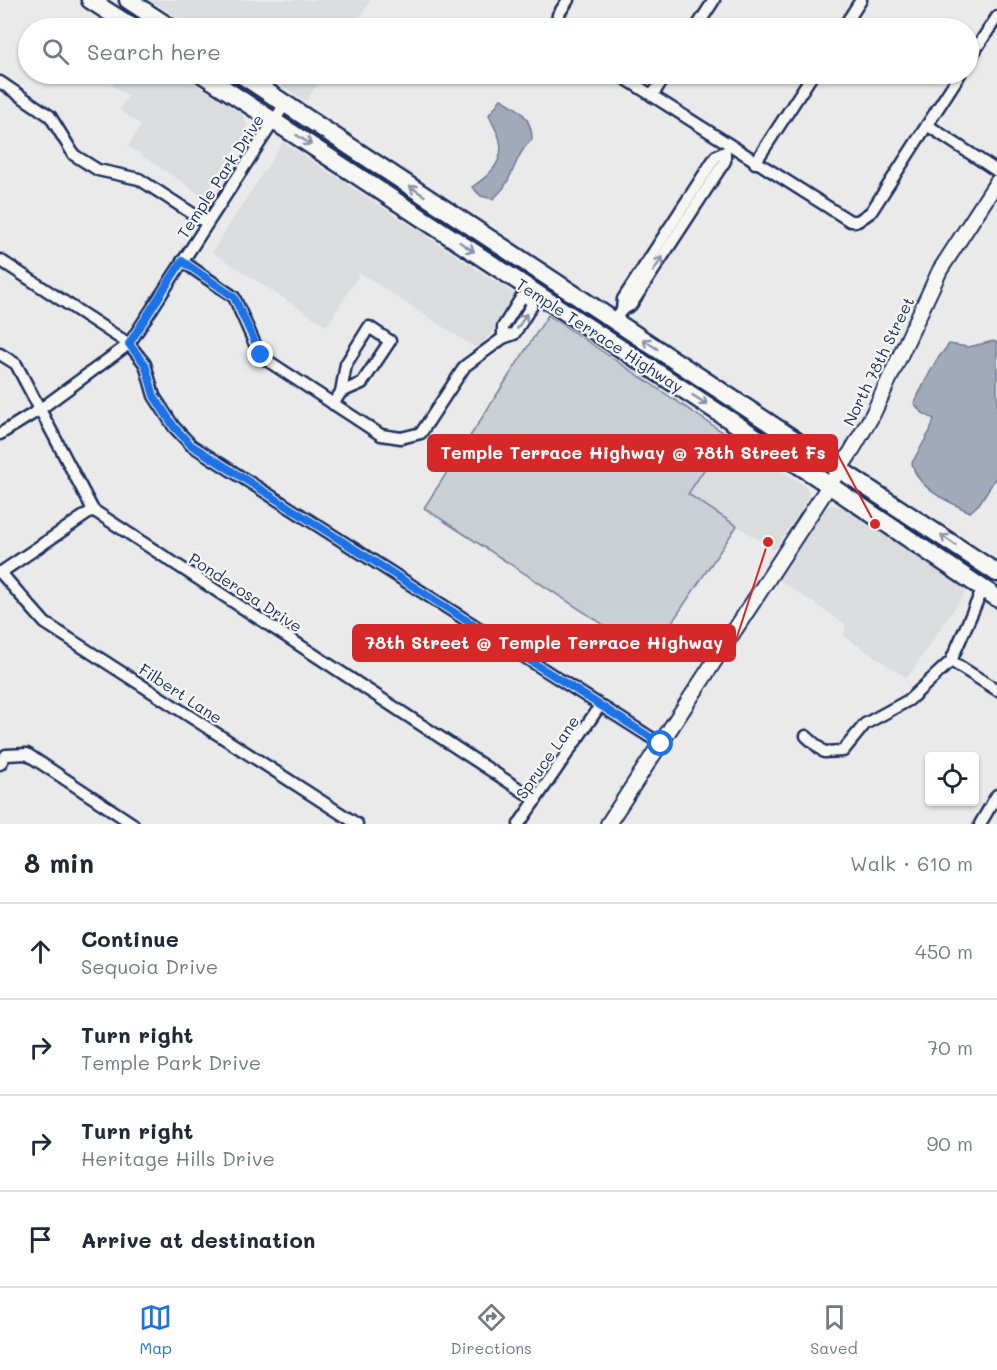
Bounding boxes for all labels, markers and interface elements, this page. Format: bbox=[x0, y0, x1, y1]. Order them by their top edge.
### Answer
search box bbox=[18, 18, 979, 84]
icon: search bbox=[39, 35, 72, 68]
text: Search here bbox=[87, 37, 221, 66]
street label: Temple Park Drive bbox=[172, 110, 268, 242]
one-way arrow bbox=[295, 134, 312, 146]
one-way arrow bbox=[409, 185, 426, 197]
one-way arrow bbox=[458, 241, 475, 253]
one-way arrow bbox=[652, 256, 664, 273]
street label: Temple Terrace Highway bbox=[512, 273, 688, 397]
street label: North 78th Street bbox=[838, 293, 918, 429]
one-way arrow bbox=[517, 313, 529, 330]
one-way arrow bbox=[643, 338, 659, 350]
route end bbox=[247, 341, 273, 367]
one-way arrow bbox=[691, 394, 708, 406]
callout: Temple Terrace Highway @ 78th Street Fs bbox=[428, 435, 837, 471]
text: Temple Terrace Highway @ 78th Street Fs bbox=[440, 440, 826, 464]
one-way arrow bbox=[941, 534, 957, 546]
street label: Ponderosa Drive bbox=[185, 548, 307, 636]
callout: 78th Street @ Temple Terrace Highway bbox=[353, 625, 735, 661]
text: 78th Street @ Temple Terrace Highway bbox=[365, 630, 723, 654]
street label: Filbert Lane bbox=[135, 658, 227, 728]
street label: Spruce Lane bbox=[511, 711, 583, 803]
route start bbox=[647, 730, 673, 756]
map controls bbox=[925, 752, 979, 806]
button: locate bbox=[925, 752, 979, 806]
text: 8 min bbox=[24, 846, 94, 880]
text: Walk · 610 m bbox=[850, 850, 973, 876]
text: Continue bbox=[81, 924, 179, 953]
icon: ahead bbox=[24, 935, 57, 968]
text: 450 m bbox=[915, 938, 973, 964]
text: Sequoia Drive bbox=[81, 953, 218, 979]
text: Turn right bbox=[81, 1020, 193, 1049]
icon: right bbox=[24, 1031, 57, 1064]
text: 70 m bbox=[927, 1034, 973, 1060]
text: Temple Park Drive bbox=[81, 1049, 261, 1075]
text: Turn right bbox=[81, 1116, 193, 1145]
icon: right bbox=[24, 1127, 57, 1160]
text: 90 m bbox=[927, 1130, 973, 1156]
text: Heritage Hills Drive bbox=[81, 1145, 275, 1171]
icon: arrive bbox=[24, 1223, 57, 1256]
text: Arrive at destination bbox=[81, 1225, 316, 1254]
tab: Map bbox=[139, 1301, 172, 1358]
tab: Directions bbox=[451, 1301, 532, 1358]
tab: Saved bbox=[810, 1301, 858, 1358]

